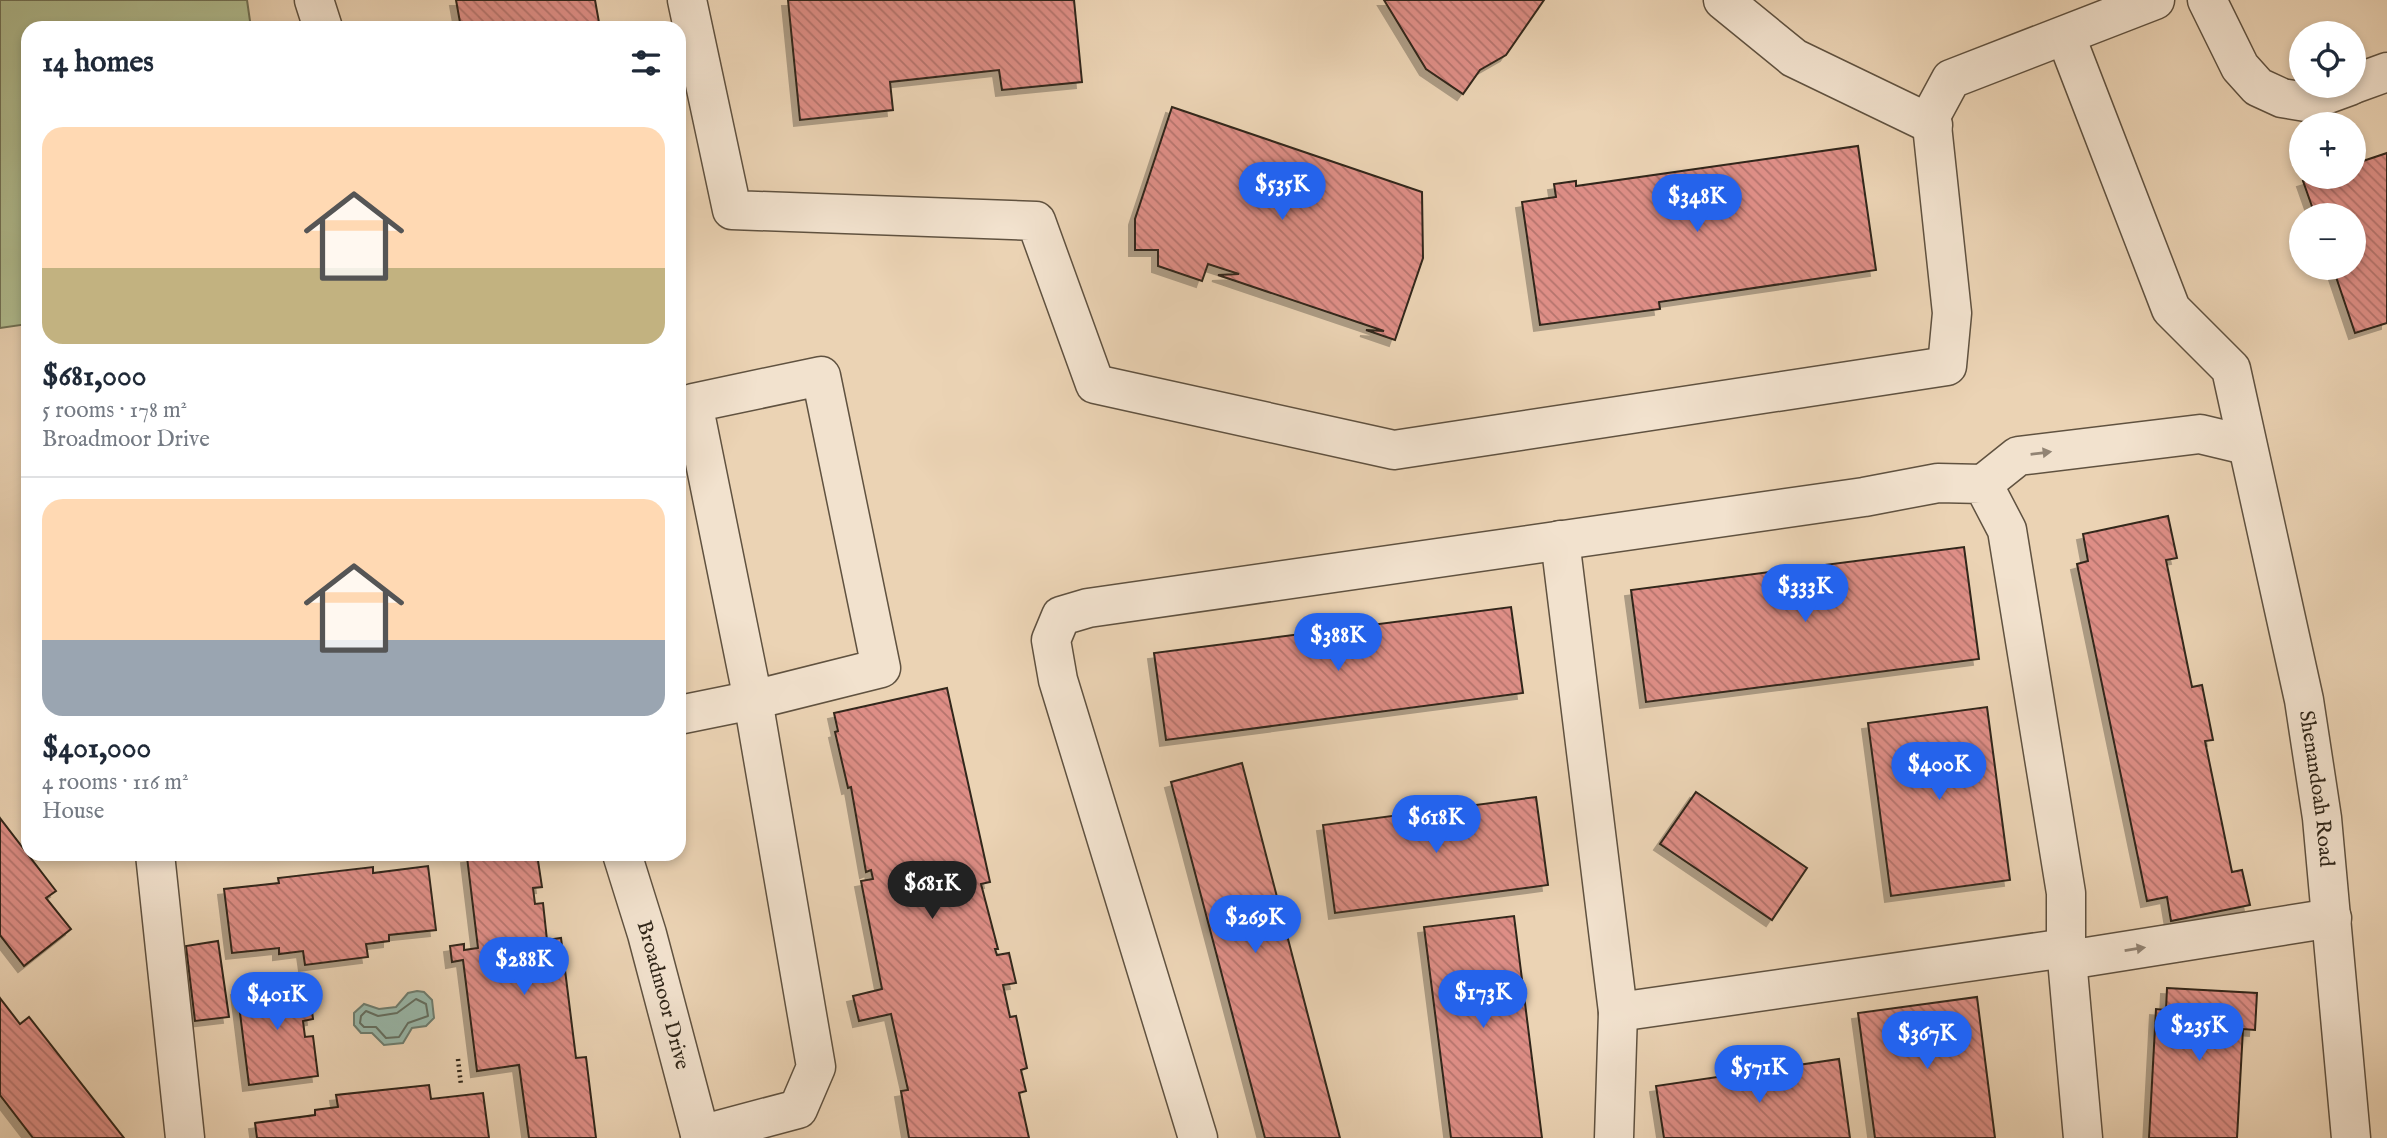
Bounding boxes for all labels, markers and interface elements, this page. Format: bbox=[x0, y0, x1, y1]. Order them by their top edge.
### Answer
map controls bbox=[2289, 21, 2366, 280]
button: locate bbox=[2289, 21, 2366, 98]
text: 14 homes bbox=[42, 44, 154, 82]
icon: filters bbox=[627, 44, 665, 82]
button: + bbox=[2289, 112, 2366, 189]
pin: $535K bbox=[1233, 162, 1331, 222]
text: $535K bbox=[1255, 170, 1309, 199]
icon: home bbox=[291, 173, 417, 299]
pin: $348K bbox=[1648, 174, 1746, 234]
text: $348K bbox=[1668, 182, 1726, 211]
button: − bbox=[2289, 203, 2366, 280]
text: $681,000 bbox=[42, 358, 146, 396]
text: 5 rooms · 178 m² bbox=[42, 396, 187, 425]
text: Broadmoor Drive bbox=[42, 425, 210, 454]
one-way arrow bbox=[2030, 448, 2052, 459]
icon: home bbox=[291, 545, 417, 671]
pin: $333K bbox=[1756, 564, 1854, 624]
text: $333K bbox=[1777, 572, 1833, 601]
pin: $388K bbox=[1289, 614, 1387, 673]
text: $388K bbox=[1310, 621, 1366, 650]
street label: Shenandoah Road bbox=[2292, 709, 2340, 869]
text: $401,000 bbox=[42, 730, 151, 768]
pin: $400K bbox=[1890, 742, 1988, 802]
text: $400K bbox=[1907, 750, 1971, 779]
text: 4 rooms · 116 m² bbox=[42, 768, 189, 797]
pin: $618K bbox=[1387, 796, 1485, 855]
text: House bbox=[42, 797, 104, 826]
text: $618K bbox=[1408, 803, 1464, 832]
pin: $681K bbox=[883, 862, 981, 921]
text: $681K bbox=[904, 869, 960, 898]
pin: $269K bbox=[1206, 895, 1304, 955]
text: $269K bbox=[1225, 903, 1285, 932]
street label: Broadmoor Drive bbox=[630, 917, 696, 1073]
pin: $288K bbox=[475, 937, 573, 997]
one-way arrow bbox=[2124, 944, 2146, 955]
text: $288K bbox=[495, 945, 553, 974]
pin: $173K bbox=[1434, 970, 1532, 1030]
pin: $401K bbox=[228, 972, 326, 1032]
text: $173K bbox=[1454, 978, 1512, 1007]
text: $401K bbox=[247, 980, 307, 1009]
pin: $235K bbox=[2150, 1004, 2248, 1063]
text: $235K bbox=[2170, 1011, 2228, 1040]
pin: $367K bbox=[1878, 1012, 1976, 1071]
text: $367K bbox=[1898, 1019, 1956, 1048]
pin: $571K bbox=[1710, 1046, 1808, 1105]
text: $571K bbox=[1730, 1053, 1788, 1082]

